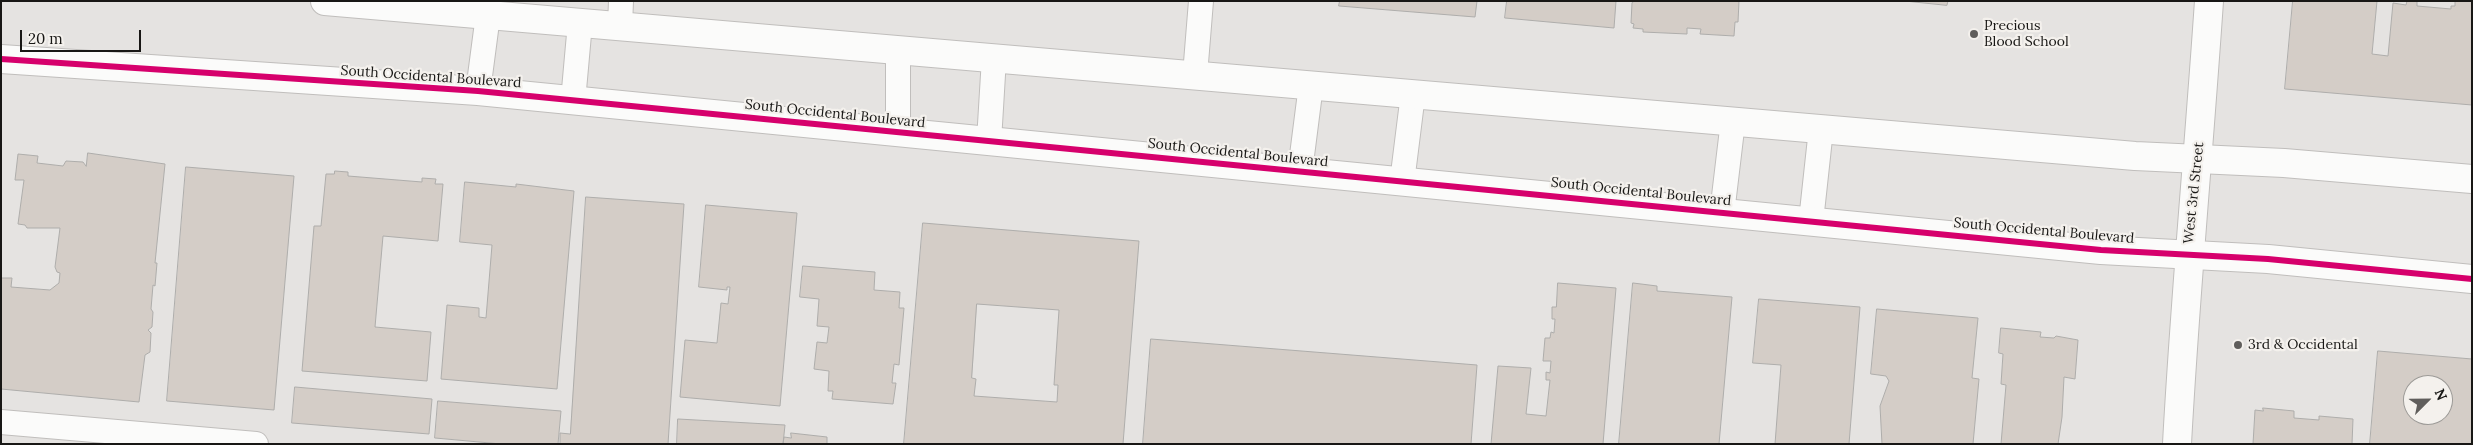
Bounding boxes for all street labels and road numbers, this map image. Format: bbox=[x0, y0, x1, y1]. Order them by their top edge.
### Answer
street label: South Occidental Boulevard bbox=[340, 62, 522, 92]
street label: South Occidental Boulevard bbox=[744, 96, 926, 132]
street label: South Occidental Boulevard bbox=[1147, 135, 1329, 171]
street label: West 3rd Street bbox=[2180, 141, 2208, 245]
street label: South Occidental Boulevard bbox=[1550, 174, 1732, 210]
street label: South Occidental Boulevard bbox=[1953, 215, 2135, 247]

